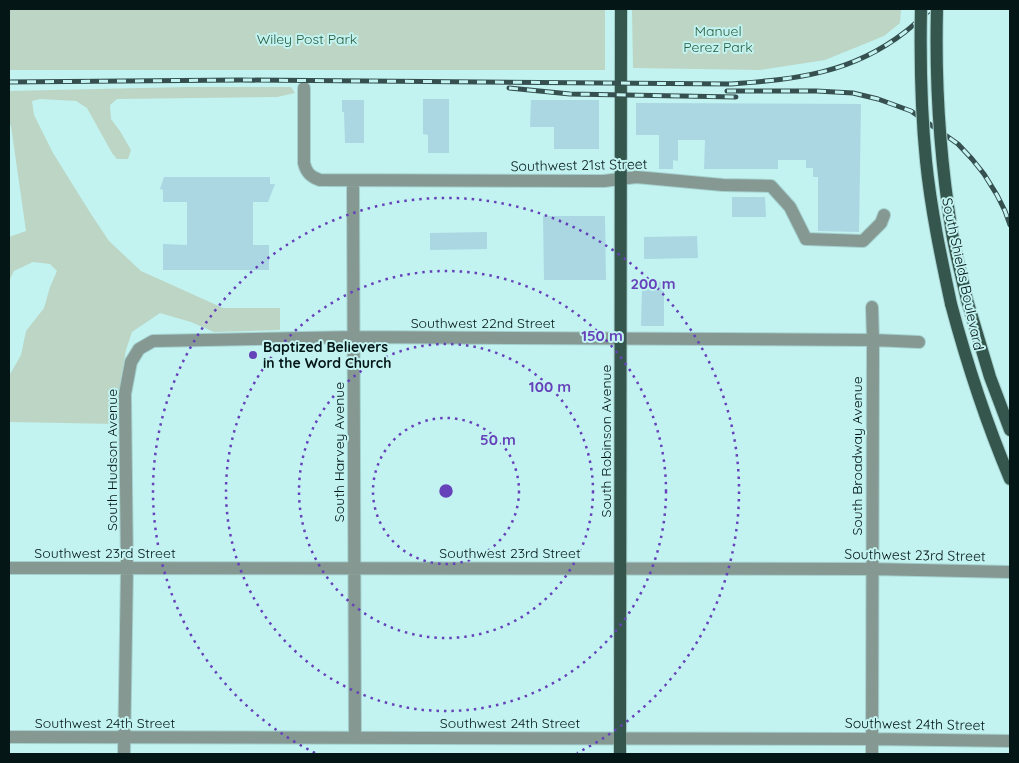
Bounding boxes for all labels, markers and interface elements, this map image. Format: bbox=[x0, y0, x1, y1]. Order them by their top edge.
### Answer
park label: Manuel Perez Park bbox=[683, 22, 753, 56]
park label: Wiley Post Park bbox=[257, 30, 357, 48]
street label: Southwest 21st Street bbox=[510, 155, 648, 175]
street label: South Shields Boulevard bbox=[938, 196, 988, 352]
text: 200 m bbox=[631, 274, 676, 293]
street label: Southwest 22nd Street bbox=[411, 314, 556, 332]
text: 150 m bbox=[581, 326, 623, 345]
place label: Baptized Believers in the Word Church bbox=[263, 338, 391, 372]
marker: Baptized Believers in the Word Church bbox=[247, 349, 259, 361]
street label: South Robinson Avenue bbox=[597, 364, 615, 517]
street label: South Broadway Avenue bbox=[848, 376, 866, 536]
text: 100 m bbox=[529, 377, 571, 396]
street label: South Harvey Avenue bbox=[330, 382, 348, 522]
street label: South Hudson Avenue bbox=[103, 389, 121, 531]
text: 50 m bbox=[480, 430, 516, 449]
centre of rings bbox=[437, 482, 455, 500]
street label: Southwest 23rd Street bbox=[34, 544, 176, 562]
street label: Southwest 23rd Street bbox=[439, 544, 581, 562]
street label: Southwest 23rd Street bbox=[844, 545, 986, 565]
street label: Southwest 24th Street bbox=[35, 714, 175, 732]
street label: Southwest 24th Street bbox=[440, 714, 580, 732]
street label: Southwest 24th Street bbox=[845, 714, 986, 734]

